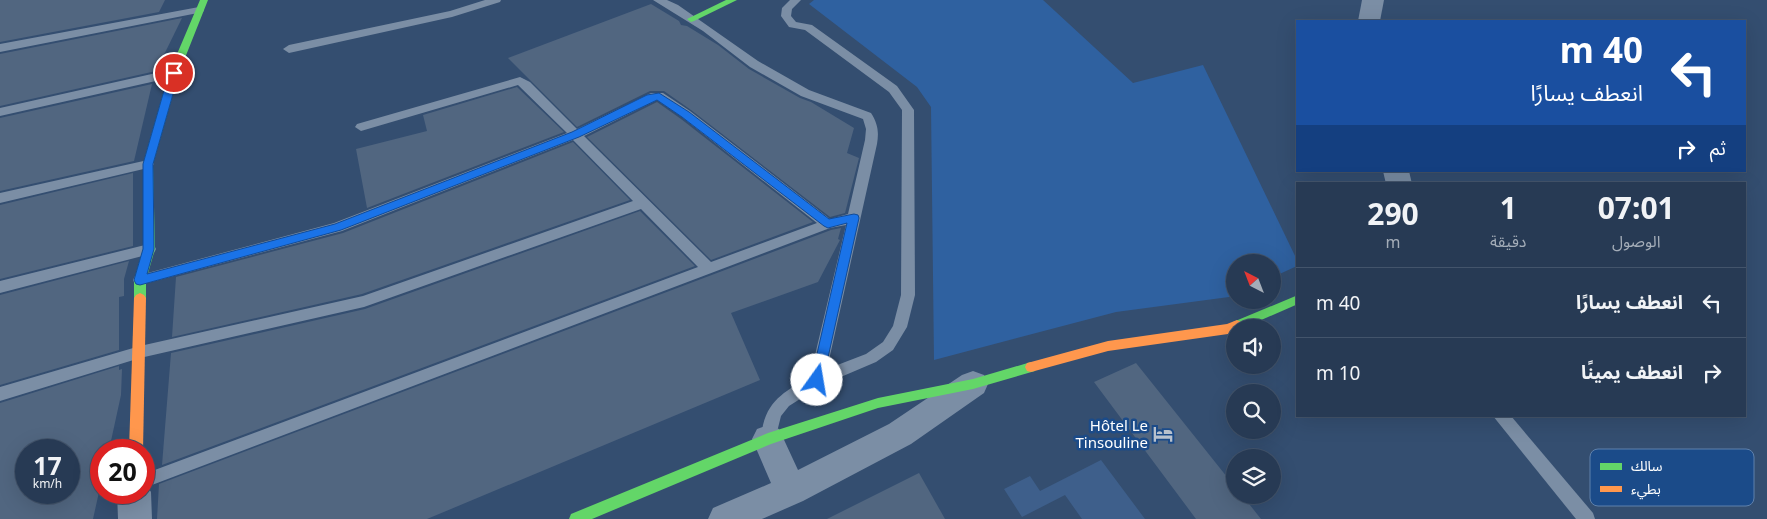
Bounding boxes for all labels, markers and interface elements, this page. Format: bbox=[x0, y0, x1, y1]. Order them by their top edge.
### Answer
text: 40 m bbox=[1560, 26, 1643, 73]
icon: left bbox=[1661, 40, 1726, 105]
pin bbox=[153, 52, 195, 94]
icon: arrive bbox=[160, 59, 188, 87]
text: انعطف يسارًا bbox=[1530, 77, 1643, 107]
icon: right bbox=[1672, 135, 1700, 163]
text: ثم bbox=[1710, 135, 1726, 161]
text: 1 bbox=[1500, 187, 1517, 228]
text: 07:01 bbox=[1598, 187, 1675, 228]
text: 290 bbox=[1367, 193, 1419, 234]
text: دقيقة bbox=[1490, 230, 1526, 252]
text: الوصول bbox=[1612, 230, 1661, 252]
text: m bbox=[1386, 231, 1401, 253]
north arrow bbox=[1226, 254, 1281, 309]
map controls bbox=[1226, 254, 1281, 504]
text: انعطف يسارًا bbox=[1576, 289, 1683, 315]
icon: left bbox=[1698, 289, 1726, 317]
text: 40 m bbox=[1316, 290, 1360, 316]
button: sound bbox=[1226, 319, 1281, 374]
position arrow bbox=[790, 353, 842, 405]
text: انعطف يمينًا bbox=[1581, 359, 1683, 385]
icon: right bbox=[1698, 359, 1726, 387]
text: 10 m bbox=[1316, 360, 1360, 386]
button: search bbox=[1226, 384, 1281, 439]
place label: Hôtel Le Tinsouline bbox=[1076, 415, 1148, 452]
hotel icon: Hôtel Le Tinsouline bbox=[1152, 423, 1174, 445]
speed limit sign: 20 bbox=[90, 439, 155, 504]
text: 17 bbox=[33, 448, 62, 482]
button: layers bbox=[1226, 449, 1281, 504]
legend bbox=[1590, 449, 1754, 506]
text: سالك bbox=[1631, 456, 1663, 475]
text: km/h bbox=[33, 475, 62, 492]
text: بطيء bbox=[1631, 479, 1661, 500]

